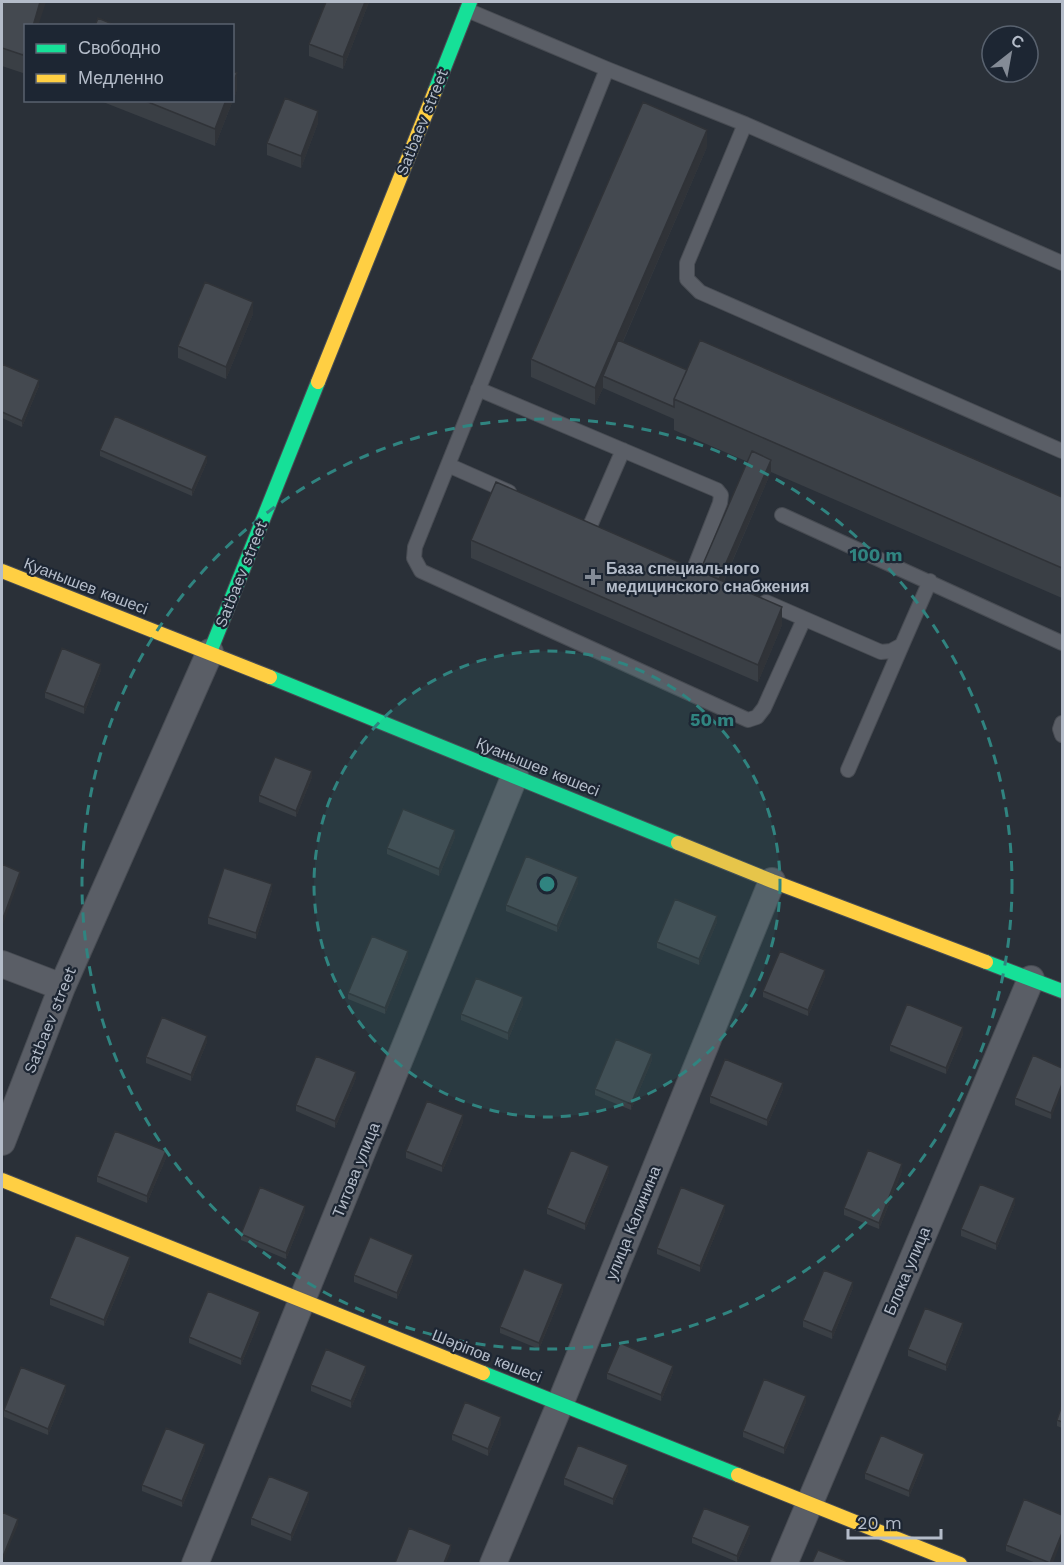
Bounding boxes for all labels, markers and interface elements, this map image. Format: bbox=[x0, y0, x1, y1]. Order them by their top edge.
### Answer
legend bbox=[24, 24, 234, 102]
north arrow bbox=[980, 24, 1040, 84]
text: С bbox=[1008, 30, 1028, 53]
text: Свободно bbox=[78, 37, 161, 58]
street label: Satbaev street bbox=[392, 66, 452, 178]
text: Медленно bbox=[78, 67, 164, 88]
street label: Satbaev street bbox=[211, 518, 271, 630]
text: 100 m bbox=[849, 544, 903, 565]
street label: Қуанышев көшесі bbox=[21, 554, 151, 618]
place label: База специального медицинского снабжения bbox=[606, 559, 809, 596]
marker: База специального медицинского снабжения bbox=[584, 568, 602, 586]
text: 50 m bbox=[690, 709, 734, 730]
street label: Қуанышев көшесі bbox=[474, 734, 602, 800]
centre of rings bbox=[537, 874, 557, 894]
street label: Satbaev street bbox=[20, 964, 80, 1076]
street label: Титова улица bbox=[328, 1120, 384, 1220]
street label: улица Калинина bbox=[601, 1163, 665, 1283]
street label: Блока улица bbox=[880, 1224, 934, 1318]
street label: Шәріпов көшесі bbox=[429, 1325, 545, 1387]
scale bar bbox=[848, 1502, 941, 1540]
text: 20 m bbox=[857, 1512, 902, 1533]

